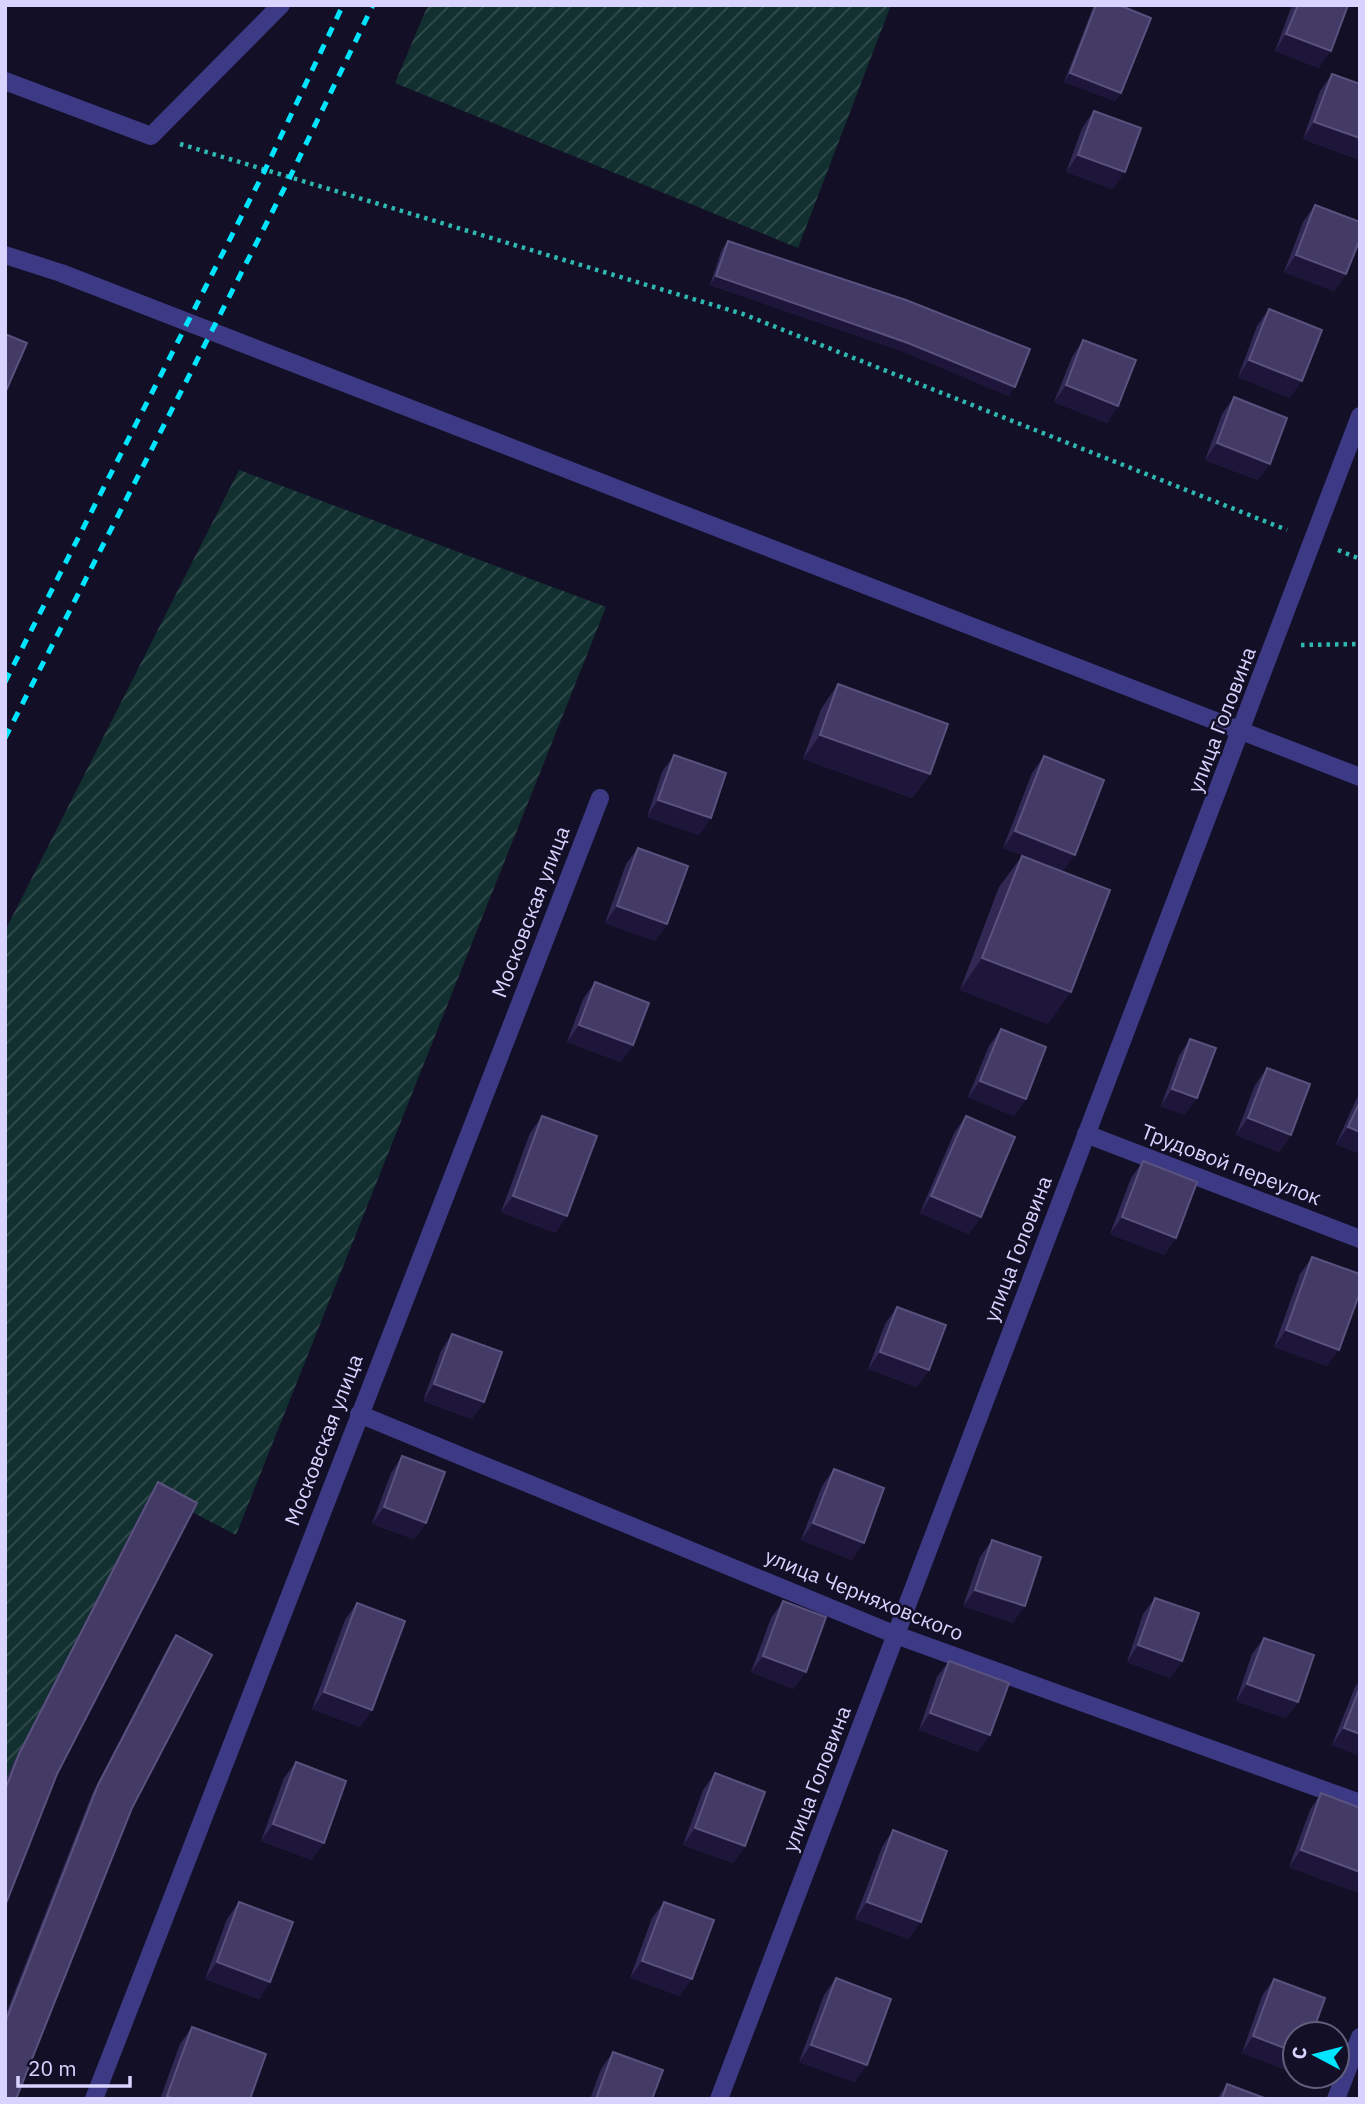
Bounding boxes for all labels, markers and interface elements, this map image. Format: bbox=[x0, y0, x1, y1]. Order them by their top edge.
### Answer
street label: улица Головина bbox=[1180, 643, 1262, 797]
street label: Московская улица bbox=[484, 822, 576, 1001]
street label: Трудовой переулок bbox=[1137, 1117, 1325, 1211]
street label: улица Головина bbox=[976, 1172, 1058, 1326]
street label: Московская улица bbox=[277, 1350, 369, 1529]
street label: улица Черняховского bbox=[761, 1541, 968, 1647]
street label: улица Головина bbox=[775, 1702, 857, 1856]
north arrow bbox=[1281, 2020, 1351, 2090]
scale bar bbox=[18, 2044, 130, 2088]
text: С bbox=[1286, 2045, 1312, 2061]
text: 20 m bbox=[28, 2054, 77, 2082]

